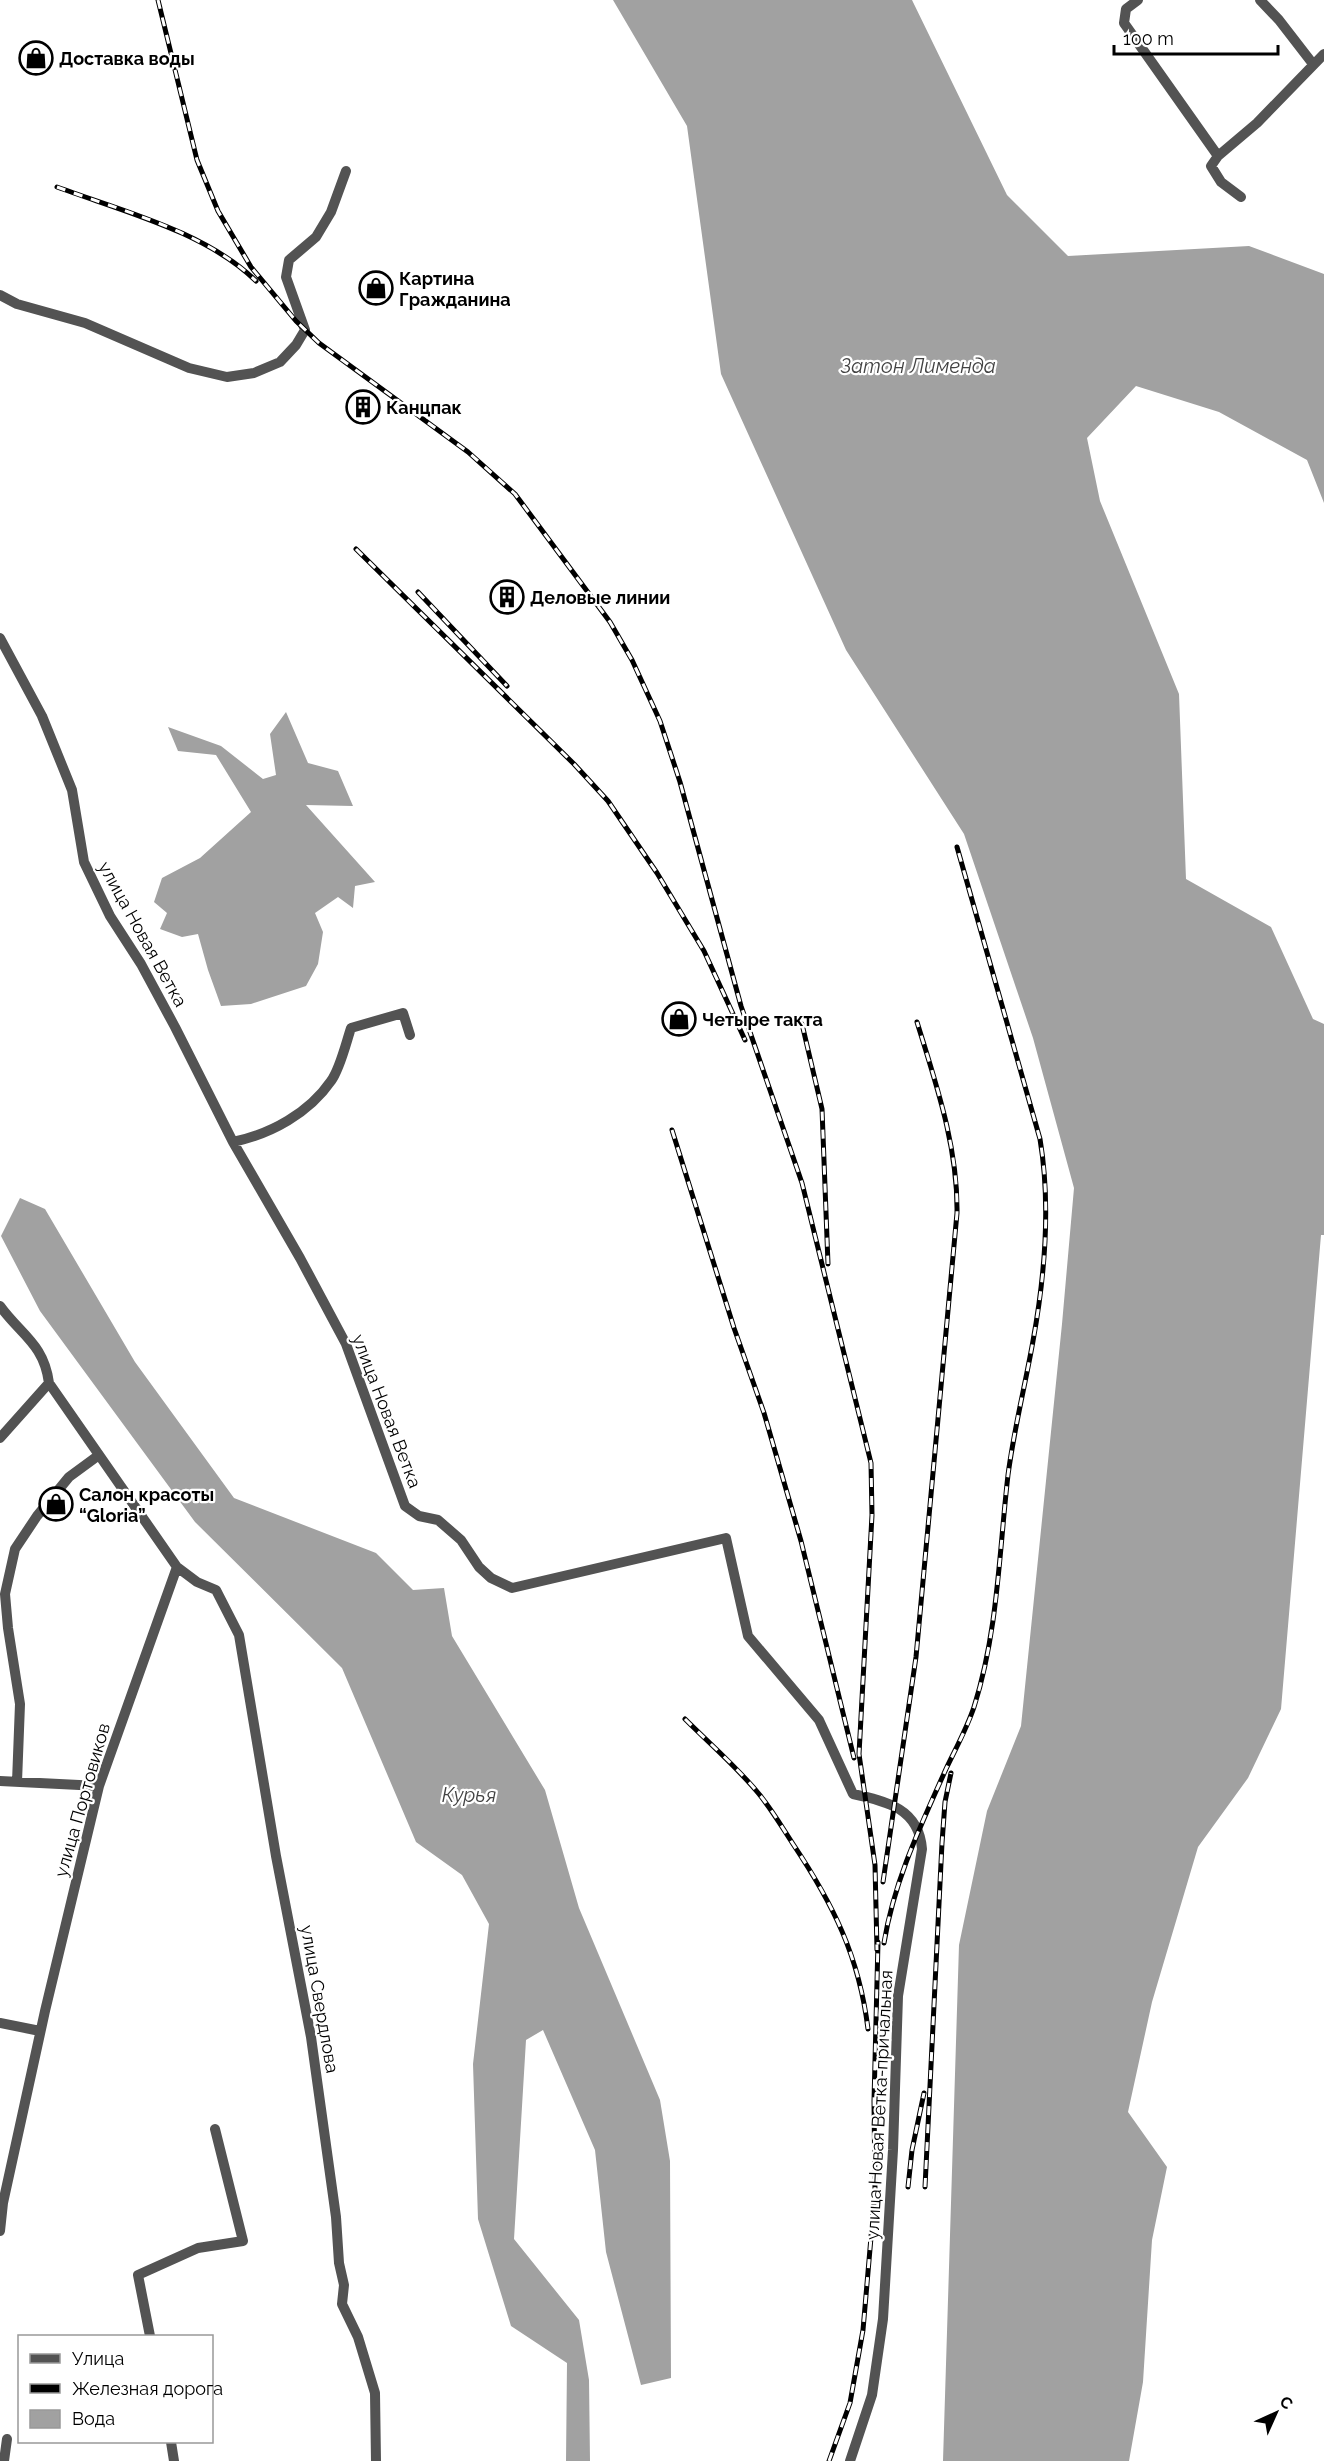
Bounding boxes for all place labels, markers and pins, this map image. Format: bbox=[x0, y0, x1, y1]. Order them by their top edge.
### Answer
shop icon: Доставка воды bbox=[18, 40, 54, 76]
place label: Доставка воды bbox=[59, 48, 195, 69]
place label: Картина Гражданина bbox=[399, 268, 511, 310]
shop icon: Картина Гражданина bbox=[358, 270, 394, 306]
building icon: Канцпак bbox=[345, 389, 381, 425]
place label: Канцпак bbox=[386, 397, 462, 418]
building icon: Деловые линии bbox=[489, 579, 525, 615]
place label: Деловые линии bbox=[530, 587, 670, 608]
shop icon: Четыре такта bbox=[661, 1001, 697, 1037]
place label: Четыре такта bbox=[702, 1009, 823, 1030]
place label: Салон красоты “Gloria” bbox=[79, 1484, 214, 1526]
shop icon: Салон красоты “Gloria” bbox=[38, 1486, 74, 1522]

